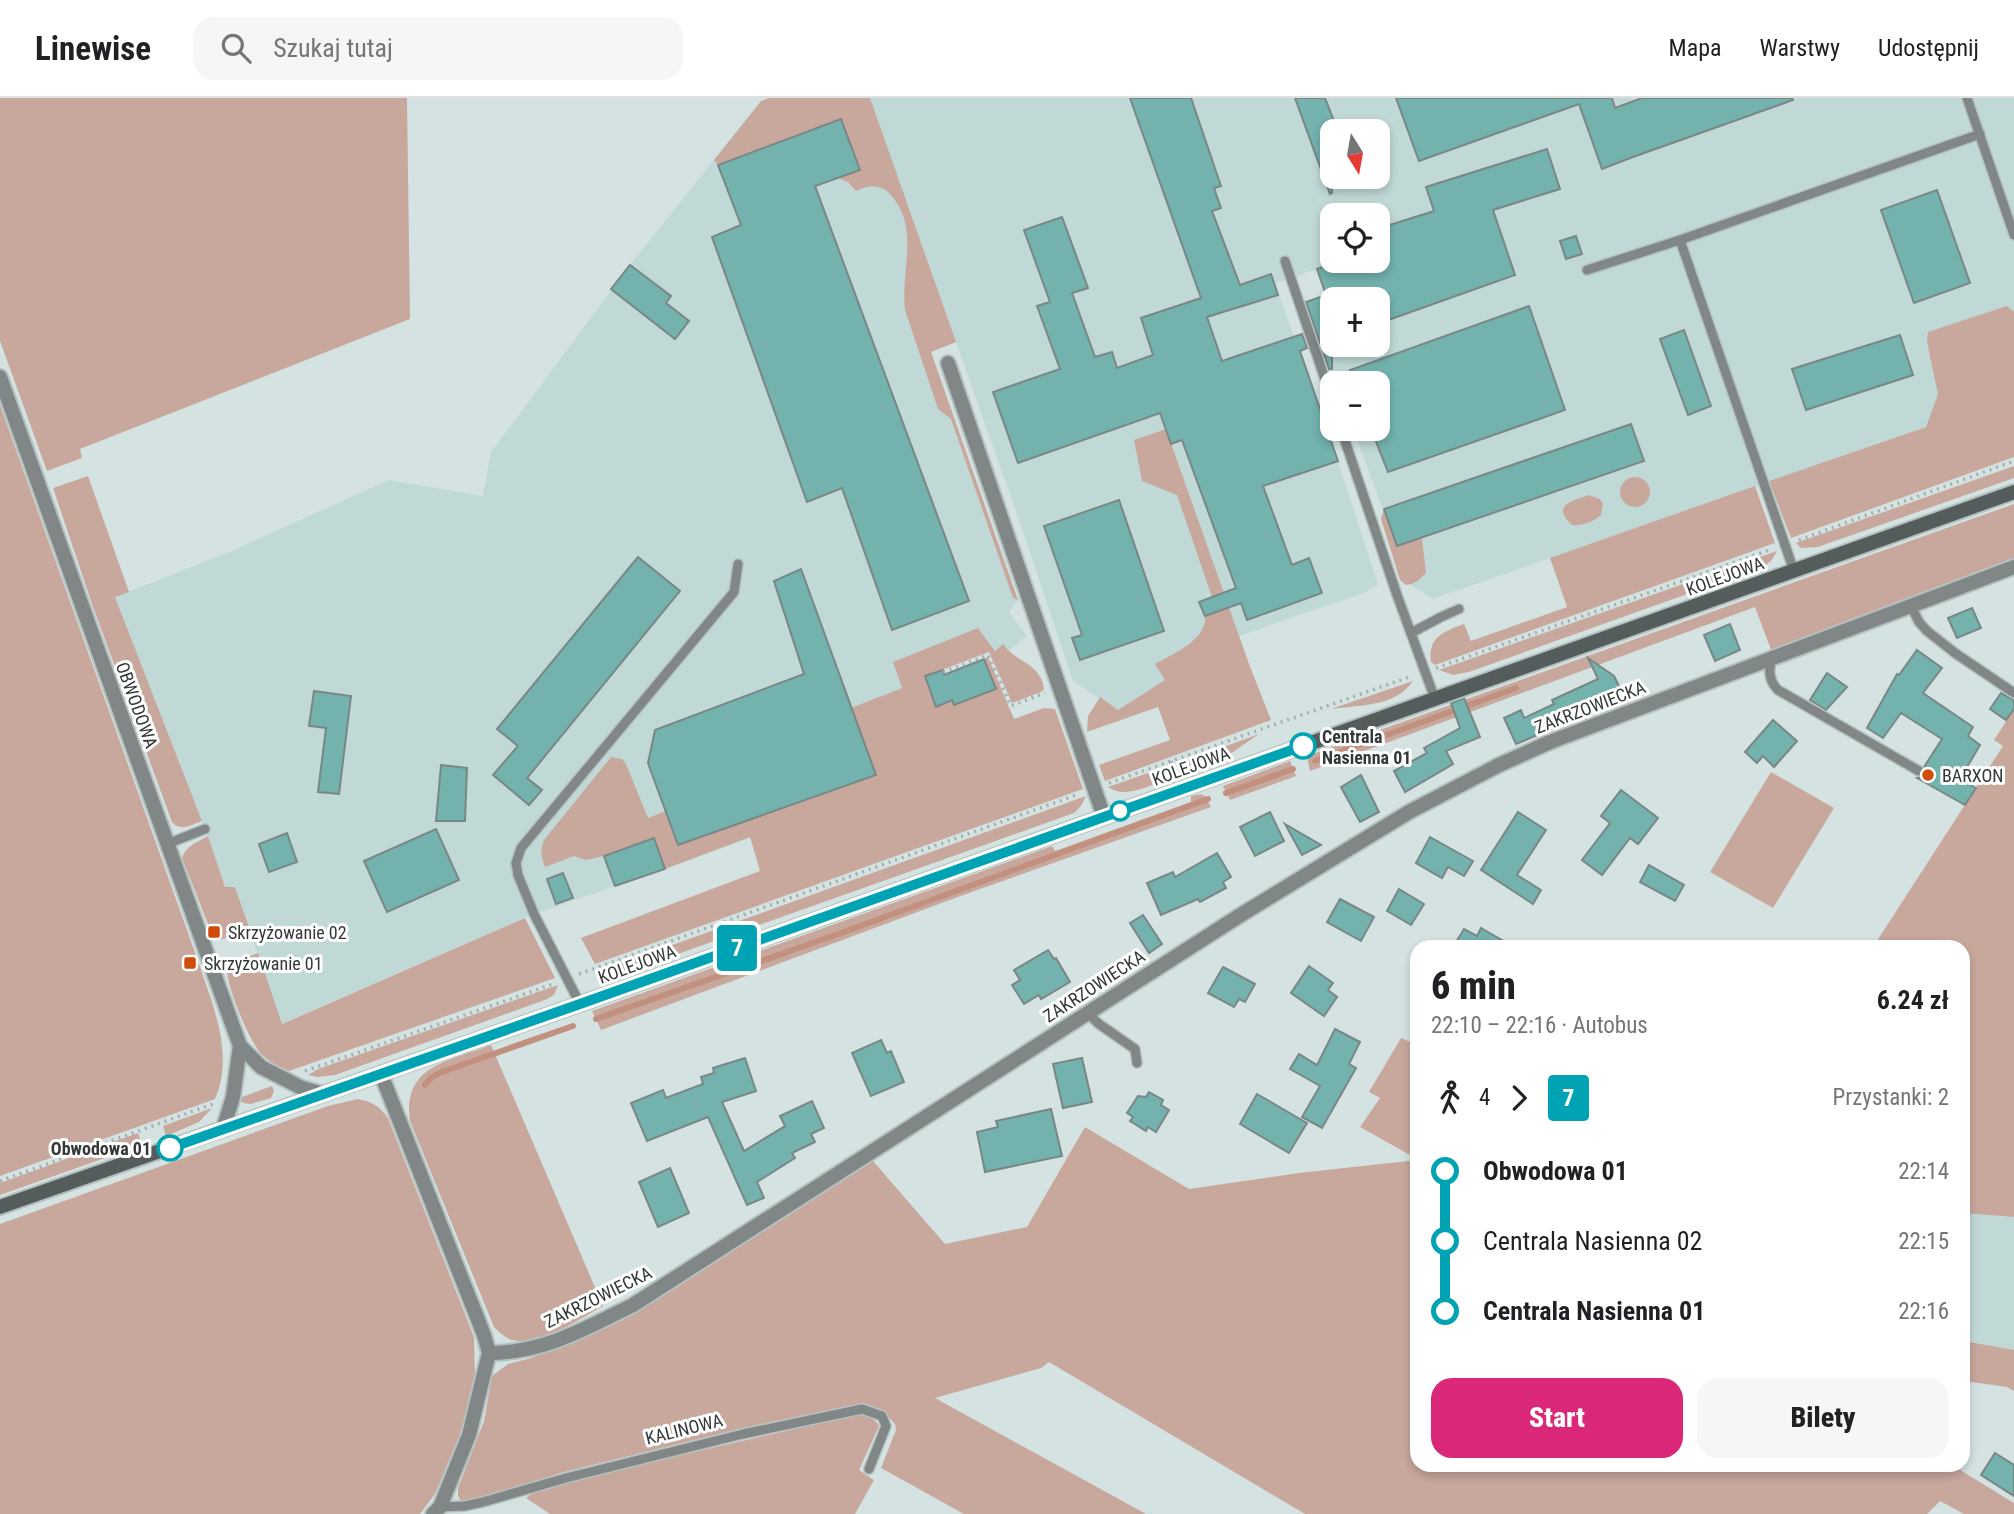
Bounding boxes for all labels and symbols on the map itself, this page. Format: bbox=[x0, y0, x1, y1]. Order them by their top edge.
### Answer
north arrow bbox=[1320, 119, 1390, 189]
street label: KOLEJOWA bbox=[1683, 552, 1767, 600]
street label: OBWODOWA bbox=[112, 659, 162, 751]
street label: ZAKRZOWIECKA bbox=[1532, 676, 1649, 738]
place label: Centrala Nasienna 01 bbox=[1322, 726, 1411, 768]
marker: Centrala Nasienna 01 bbox=[1290, 733, 1316, 759]
street label: KOLEJOWA bbox=[1149, 742, 1233, 790]
place label: BARXON bbox=[1942, 765, 2003, 786]
marker: BARXON bbox=[1920, 767, 1936, 783]
unlabelled marker bbox=[1110, 801, 1130, 821]
place label: Skrzyżowanie 02 bbox=[228, 922, 347, 943]
marker: Skrzyżowanie 02 bbox=[206, 924, 222, 940]
line badge: 7 bbox=[714, 925, 760, 971]
street label: KOLEJOWA bbox=[595, 940, 679, 988]
street label: ZAKRZOWIECKA bbox=[1039, 945, 1149, 1027]
place label: Skrzyżowanie 01 bbox=[204, 953, 323, 974]
marker: Skrzyżowanie 01 bbox=[182, 955, 198, 971]
marker: Obwodowa 01 bbox=[157, 1135, 183, 1161]
place label: Obwodowa 01 bbox=[51, 1138, 151, 1159]
street label: ZAKRZOWIECKA bbox=[541, 1262, 656, 1332]
street label: KALINOWA bbox=[643, 1409, 725, 1449]

